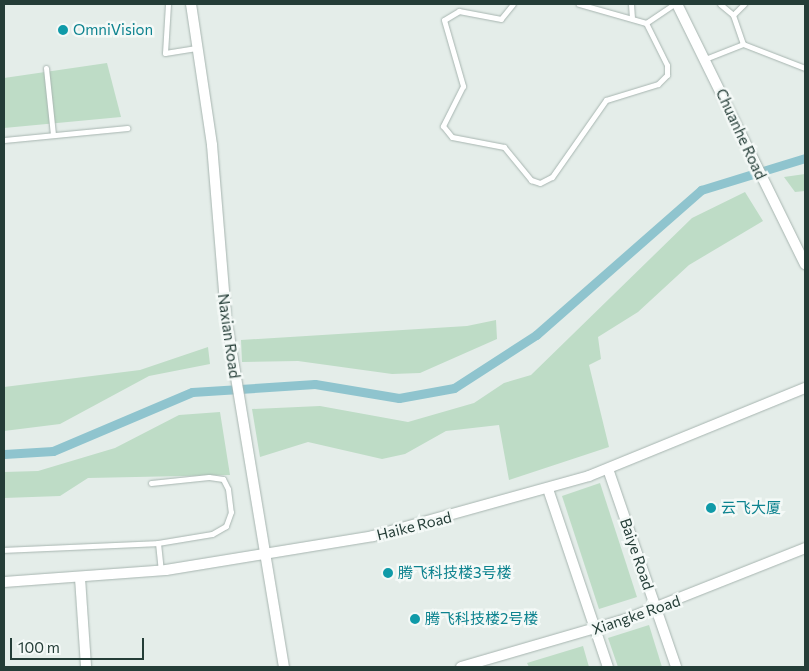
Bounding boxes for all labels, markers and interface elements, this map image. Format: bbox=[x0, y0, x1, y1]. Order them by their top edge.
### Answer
place label: OmniVision bbox=[73, 21, 153, 39]
marker: OmniVision bbox=[57, 24, 69, 36]
street label: Chuanhe Road bbox=[712, 86, 770, 182]
street label: Naxian Road bbox=[214, 292, 244, 380]
place label: 云飞大厦 bbox=[721, 499, 781, 517]
marker: 云飞大厦 bbox=[705, 502, 717, 514]
street label: Haike Road bbox=[375, 508, 453, 544]
street label: Baiye Road bbox=[616, 516, 658, 592]
place label: 腾飞科技楼3号楼 bbox=[398, 564, 512, 582]
marker: 腾飞科技楼3号楼 bbox=[382, 567, 394, 579]
street label: Xiangke Road bbox=[589, 591, 683, 639]
place label: 腾飞科技楼2号楼 bbox=[425, 610, 538, 628]
marker: 腾飞科技楼2号楼 bbox=[409, 613, 421, 625]
scale bar bbox=[12, 628, 146, 660]
text: 100 m bbox=[18, 638, 60, 656]

